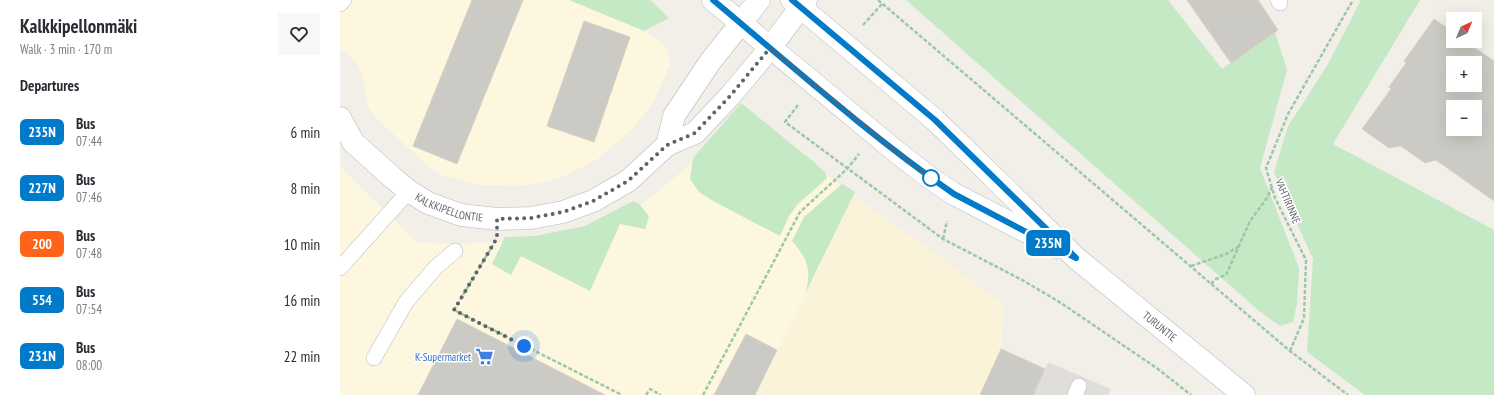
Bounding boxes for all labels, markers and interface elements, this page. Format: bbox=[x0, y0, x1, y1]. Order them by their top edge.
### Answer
north arrow bbox=[1446, 12, 1482, 48]
map controls bbox=[1446, 12, 1482, 136]
button: heart bbox=[278, 13, 320, 55]
text: Kalkkipellonmäki bbox=[20, 14, 137, 38]
text: Walk · 3 min · 170 m bbox=[20, 41, 112, 58]
button: + bbox=[1446, 56, 1482, 92]
text: Departures bbox=[20, 76, 79, 95]
button: − bbox=[1446, 100, 1482, 136]
text: Bus bbox=[76, 114, 95, 133]
text: 235N bbox=[28, 123, 56, 141]
text: 6 min bbox=[290, 123, 320, 142]
text: 07:44 bbox=[76, 133, 102, 150]
unlabelled marker bbox=[922, 169, 940, 187]
text: Bus bbox=[76, 170, 95, 189]
street label: VAHTIRINNE bbox=[1272, 175, 1304, 226]
text: 227N bbox=[28, 179, 56, 197]
text: 8 min bbox=[290, 179, 320, 198]
text: 07:46 bbox=[76, 189, 102, 206]
street label: KALKKIPELLONTIE bbox=[413, 190, 484, 224]
text: Bus bbox=[76, 226, 95, 245]
line badge: 235N bbox=[1020, 230, 1076, 256]
text: 235N bbox=[1034, 234, 1062, 252]
text: 200 bbox=[32, 235, 52, 253]
text: 10 min bbox=[284, 235, 320, 254]
text: 07:48 bbox=[76, 245, 102, 262]
text: Bus bbox=[76, 282, 95, 301]
text: 554 bbox=[32, 291, 52, 309]
text: 16 min bbox=[284, 291, 320, 310]
text: 07:54 bbox=[76, 301, 102, 318]
street label: TURUNTIE bbox=[1140, 308, 1180, 344]
your location bbox=[514, 336, 534, 356]
text: Bus bbox=[76, 338, 95, 357]
text: 231N bbox=[28, 347, 56, 365]
text: 22 min bbox=[284, 347, 320, 366]
supermarket icon: K-Supermarket bbox=[474, 347, 494, 367]
place label: K-Supermarket bbox=[415, 350, 471, 364]
text: 08:00 bbox=[76, 357, 102, 374]

